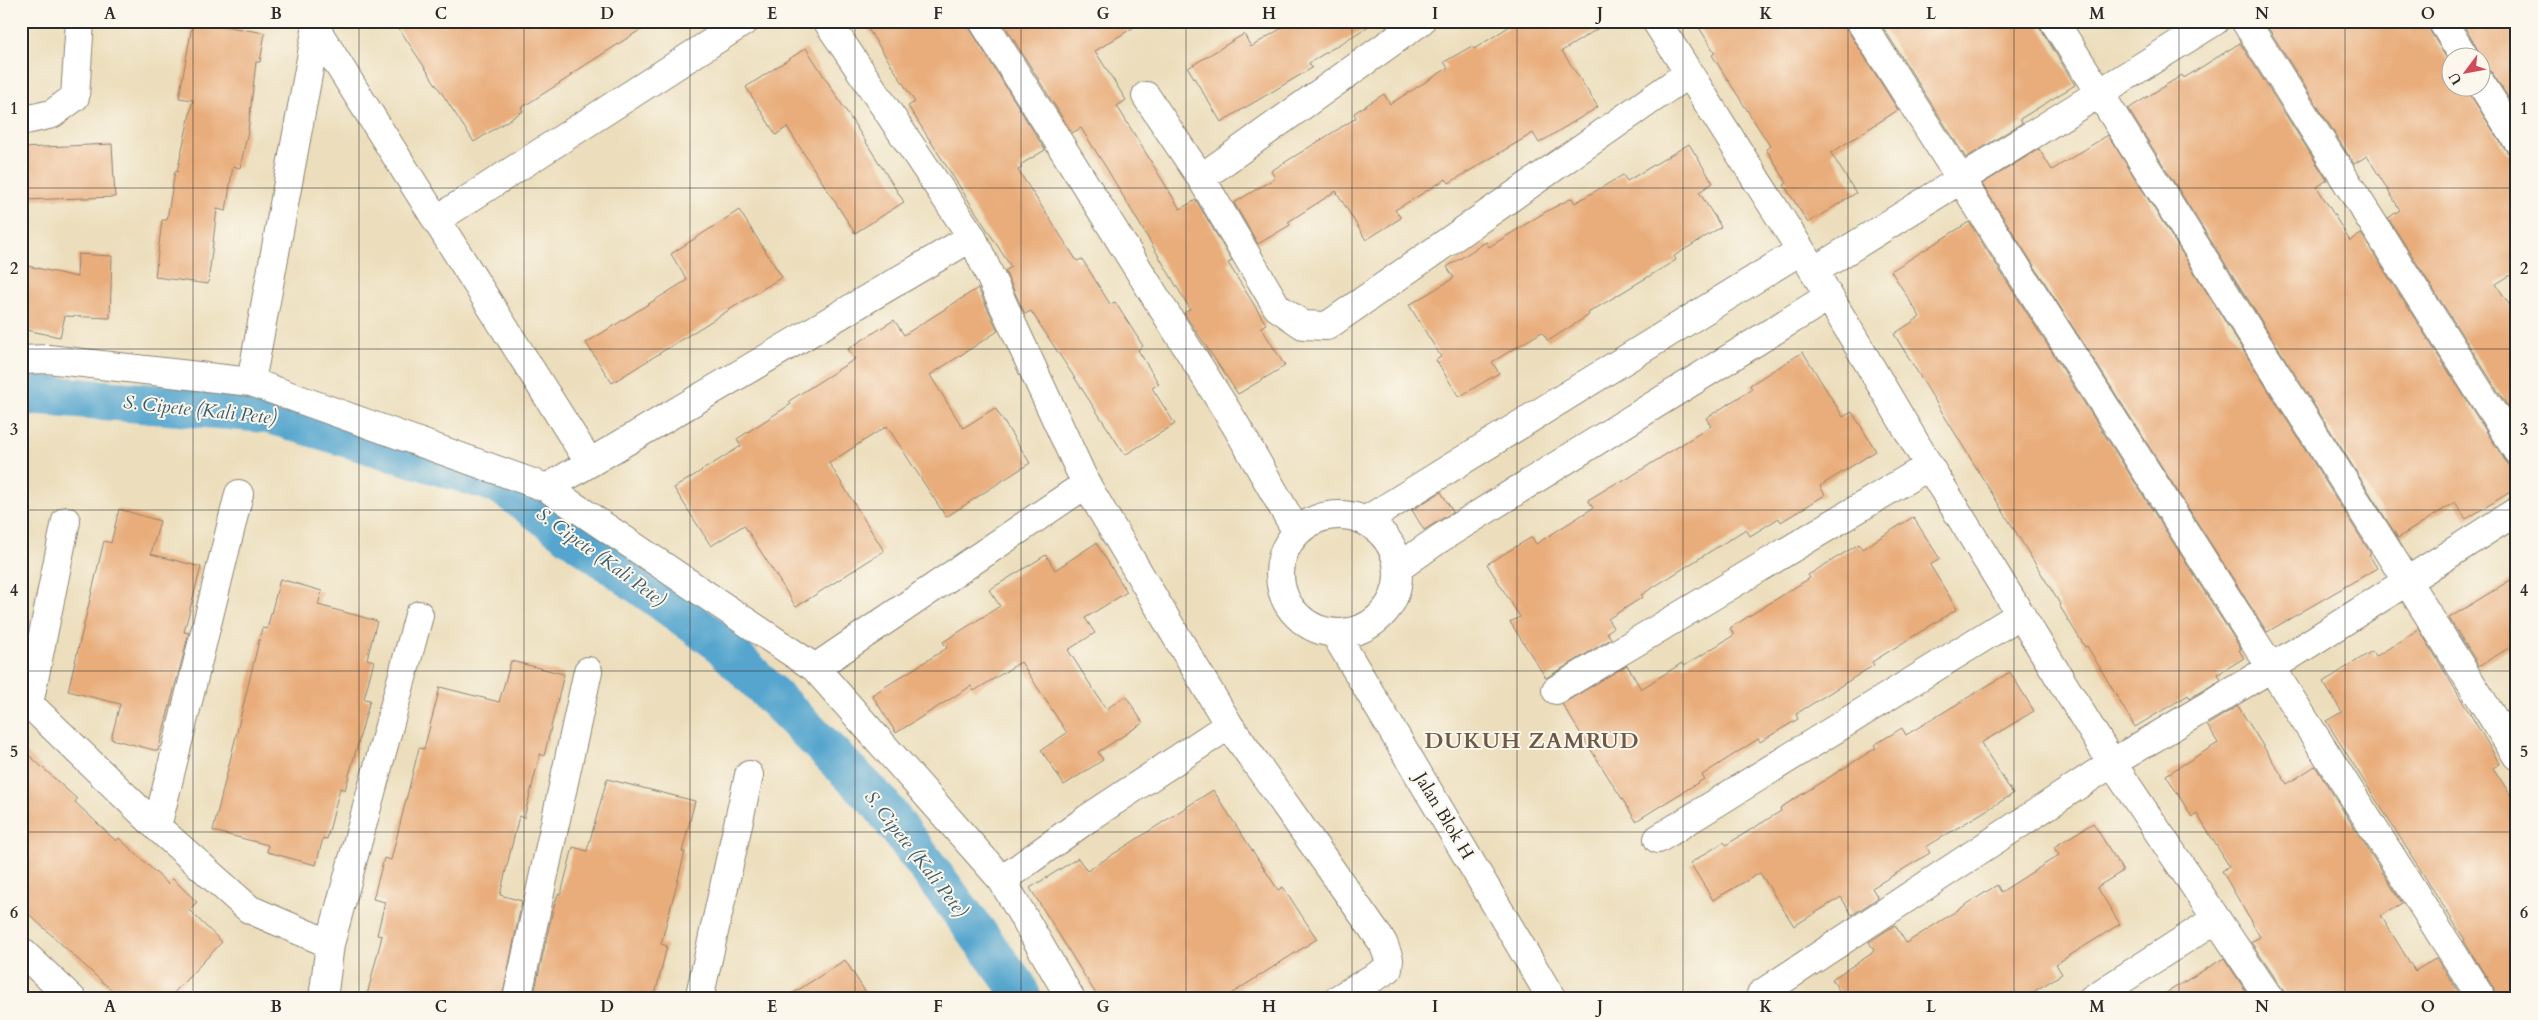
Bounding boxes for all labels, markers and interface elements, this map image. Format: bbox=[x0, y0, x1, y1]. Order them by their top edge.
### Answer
text: A bbox=[104, 3, 116, 25]
text: B bbox=[270, 3, 282, 25]
text: C bbox=[435, 3, 447, 25]
text: D bbox=[600, 3, 614, 25]
text: E bbox=[767, 3, 777, 25]
text: F bbox=[933, 3, 943, 25]
text: G bbox=[1096, 3, 1110, 25]
text: H bbox=[1262, 3, 1276, 25]
text: I bbox=[1432, 3, 1438, 25]
text: J bbox=[1595, 3, 1603, 25]
text: K bbox=[1760, 3, 1773, 25]
text: L bbox=[1926, 3, 1937, 25]
text: M bbox=[2089, 3, 2105, 25]
text: N bbox=[2255, 3, 2269, 25]
text: O bbox=[2421, 3, 2435, 25]
north arrow bbox=[2440, 48, 2490, 98]
text: U bbox=[2444, 68, 2466, 89]
text: 1 bbox=[10, 98, 18, 120]
text: 1 bbox=[2520, 98, 2528, 120]
text: 2 bbox=[10, 258, 18, 280]
text: 2 bbox=[2520, 258, 2528, 280]
water label: S. Cipete (Kali Pete) bbox=[122, 389, 278, 431]
text: 3 bbox=[10, 419, 18, 441]
text: 3 bbox=[2520, 419, 2528, 441]
water label: S. Cipete (Kali Pete) bbox=[531, 501, 671, 613]
text: 4 bbox=[10, 580, 18, 602]
text: 4 bbox=[2520, 580, 2528, 602]
district label: DUKUH ZAMRUD bbox=[1424, 726, 1640, 756]
text: 5 bbox=[10, 741, 18, 763]
text: 5 bbox=[2520, 741, 2528, 763]
street label: Jalan Blok H bbox=[1407, 765, 1480, 864]
water label: S. Cipete (Kali Pete) bbox=[858, 785, 974, 923]
text: 6 bbox=[10, 902, 18, 924]
text: 6 bbox=[2520, 902, 2528, 924]
text: A bbox=[104, 996, 116, 1018]
text: B bbox=[270, 996, 282, 1018]
text: C bbox=[435, 996, 447, 1018]
text: D bbox=[600, 996, 614, 1018]
text: E bbox=[767, 996, 777, 1018]
text: F bbox=[933, 996, 943, 1018]
text: G bbox=[1096, 996, 1110, 1018]
text: H bbox=[1262, 996, 1276, 1018]
text: I bbox=[1432, 996, 1438, 1018]
text: J bbox=[1595, 996, 1603, 1018]
text: K bbox=[1760, 996, 1773, 1018]
text: L bbox=[1926, 996, 1937, 1018]
text: M bbox=[2089, 996, 2105, 1018]
text: N bbox=[2255, 996, 2269, 1018]
text: O bbox=[2421, 996, 2435, 1018]

